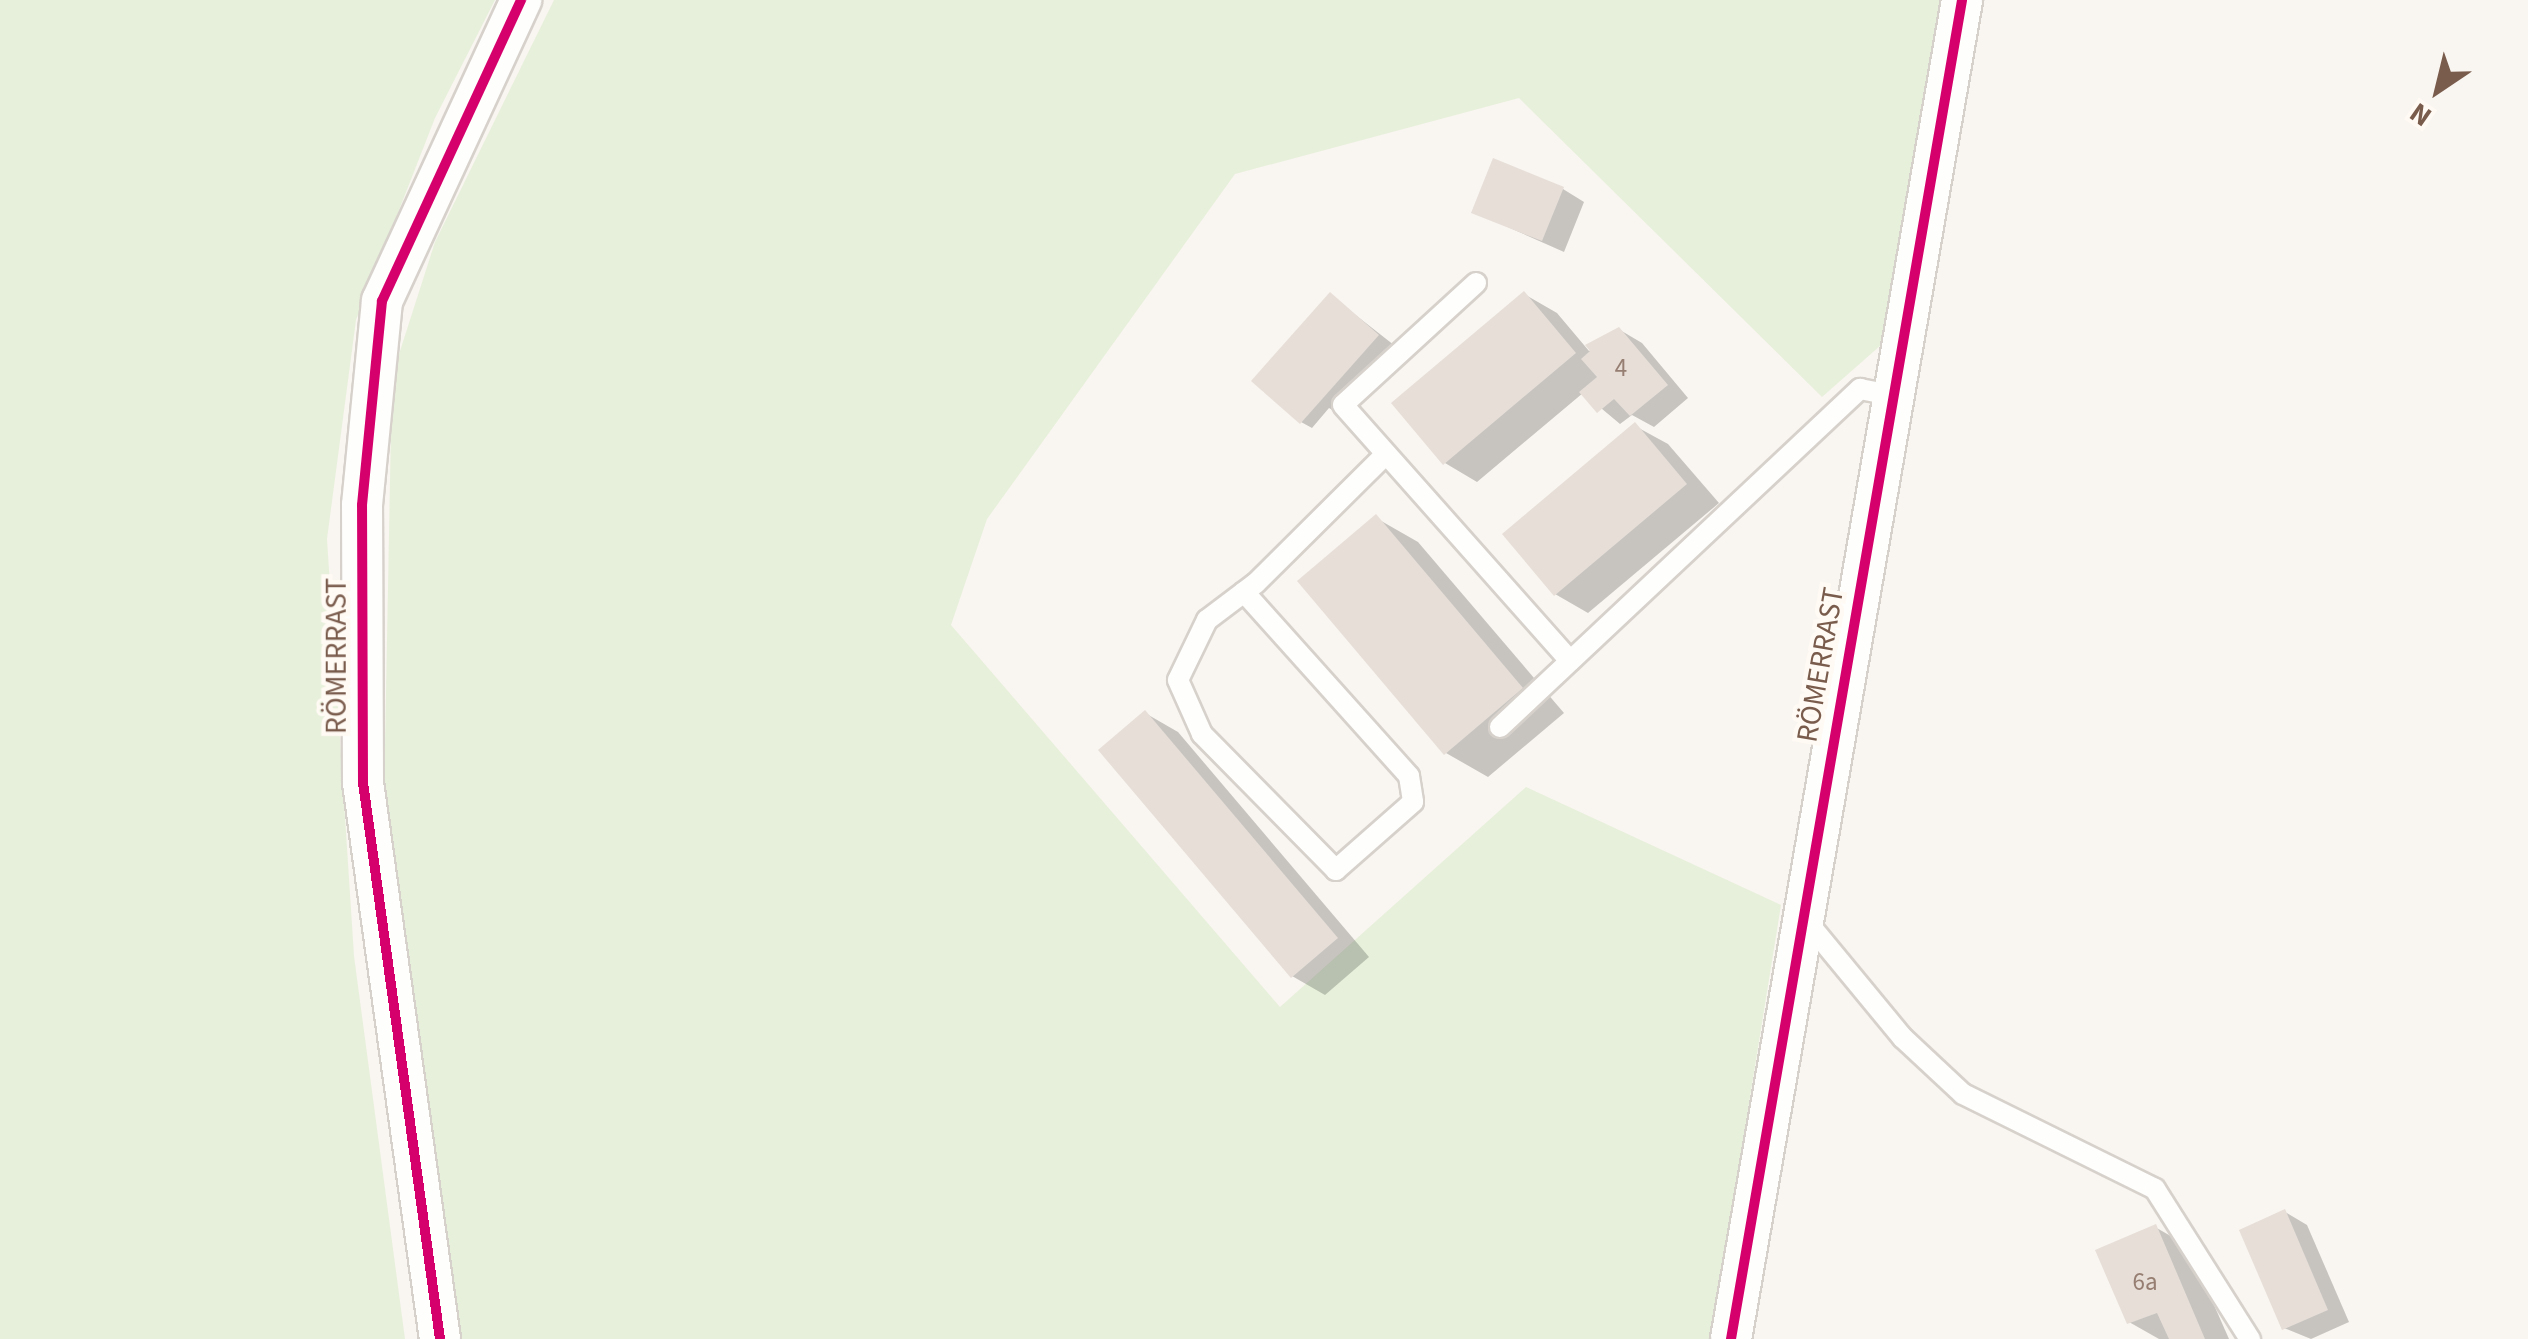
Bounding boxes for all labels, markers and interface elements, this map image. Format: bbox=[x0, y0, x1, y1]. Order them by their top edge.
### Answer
north arrow bbox=[2388, 40, 2488, 140]
text: N bbox=[2402, 93, 2440, 136]
house number: 4 bbox=[1615, 353, 1627, 383]
street label: RÖMERRAST bbox=[319, 578, 355, 734]
street label: RÖMERRAST bbox=[1790, 585, 1852, 745]
house number: 6a bbox=[2132, 1267, 2158, 1297]

